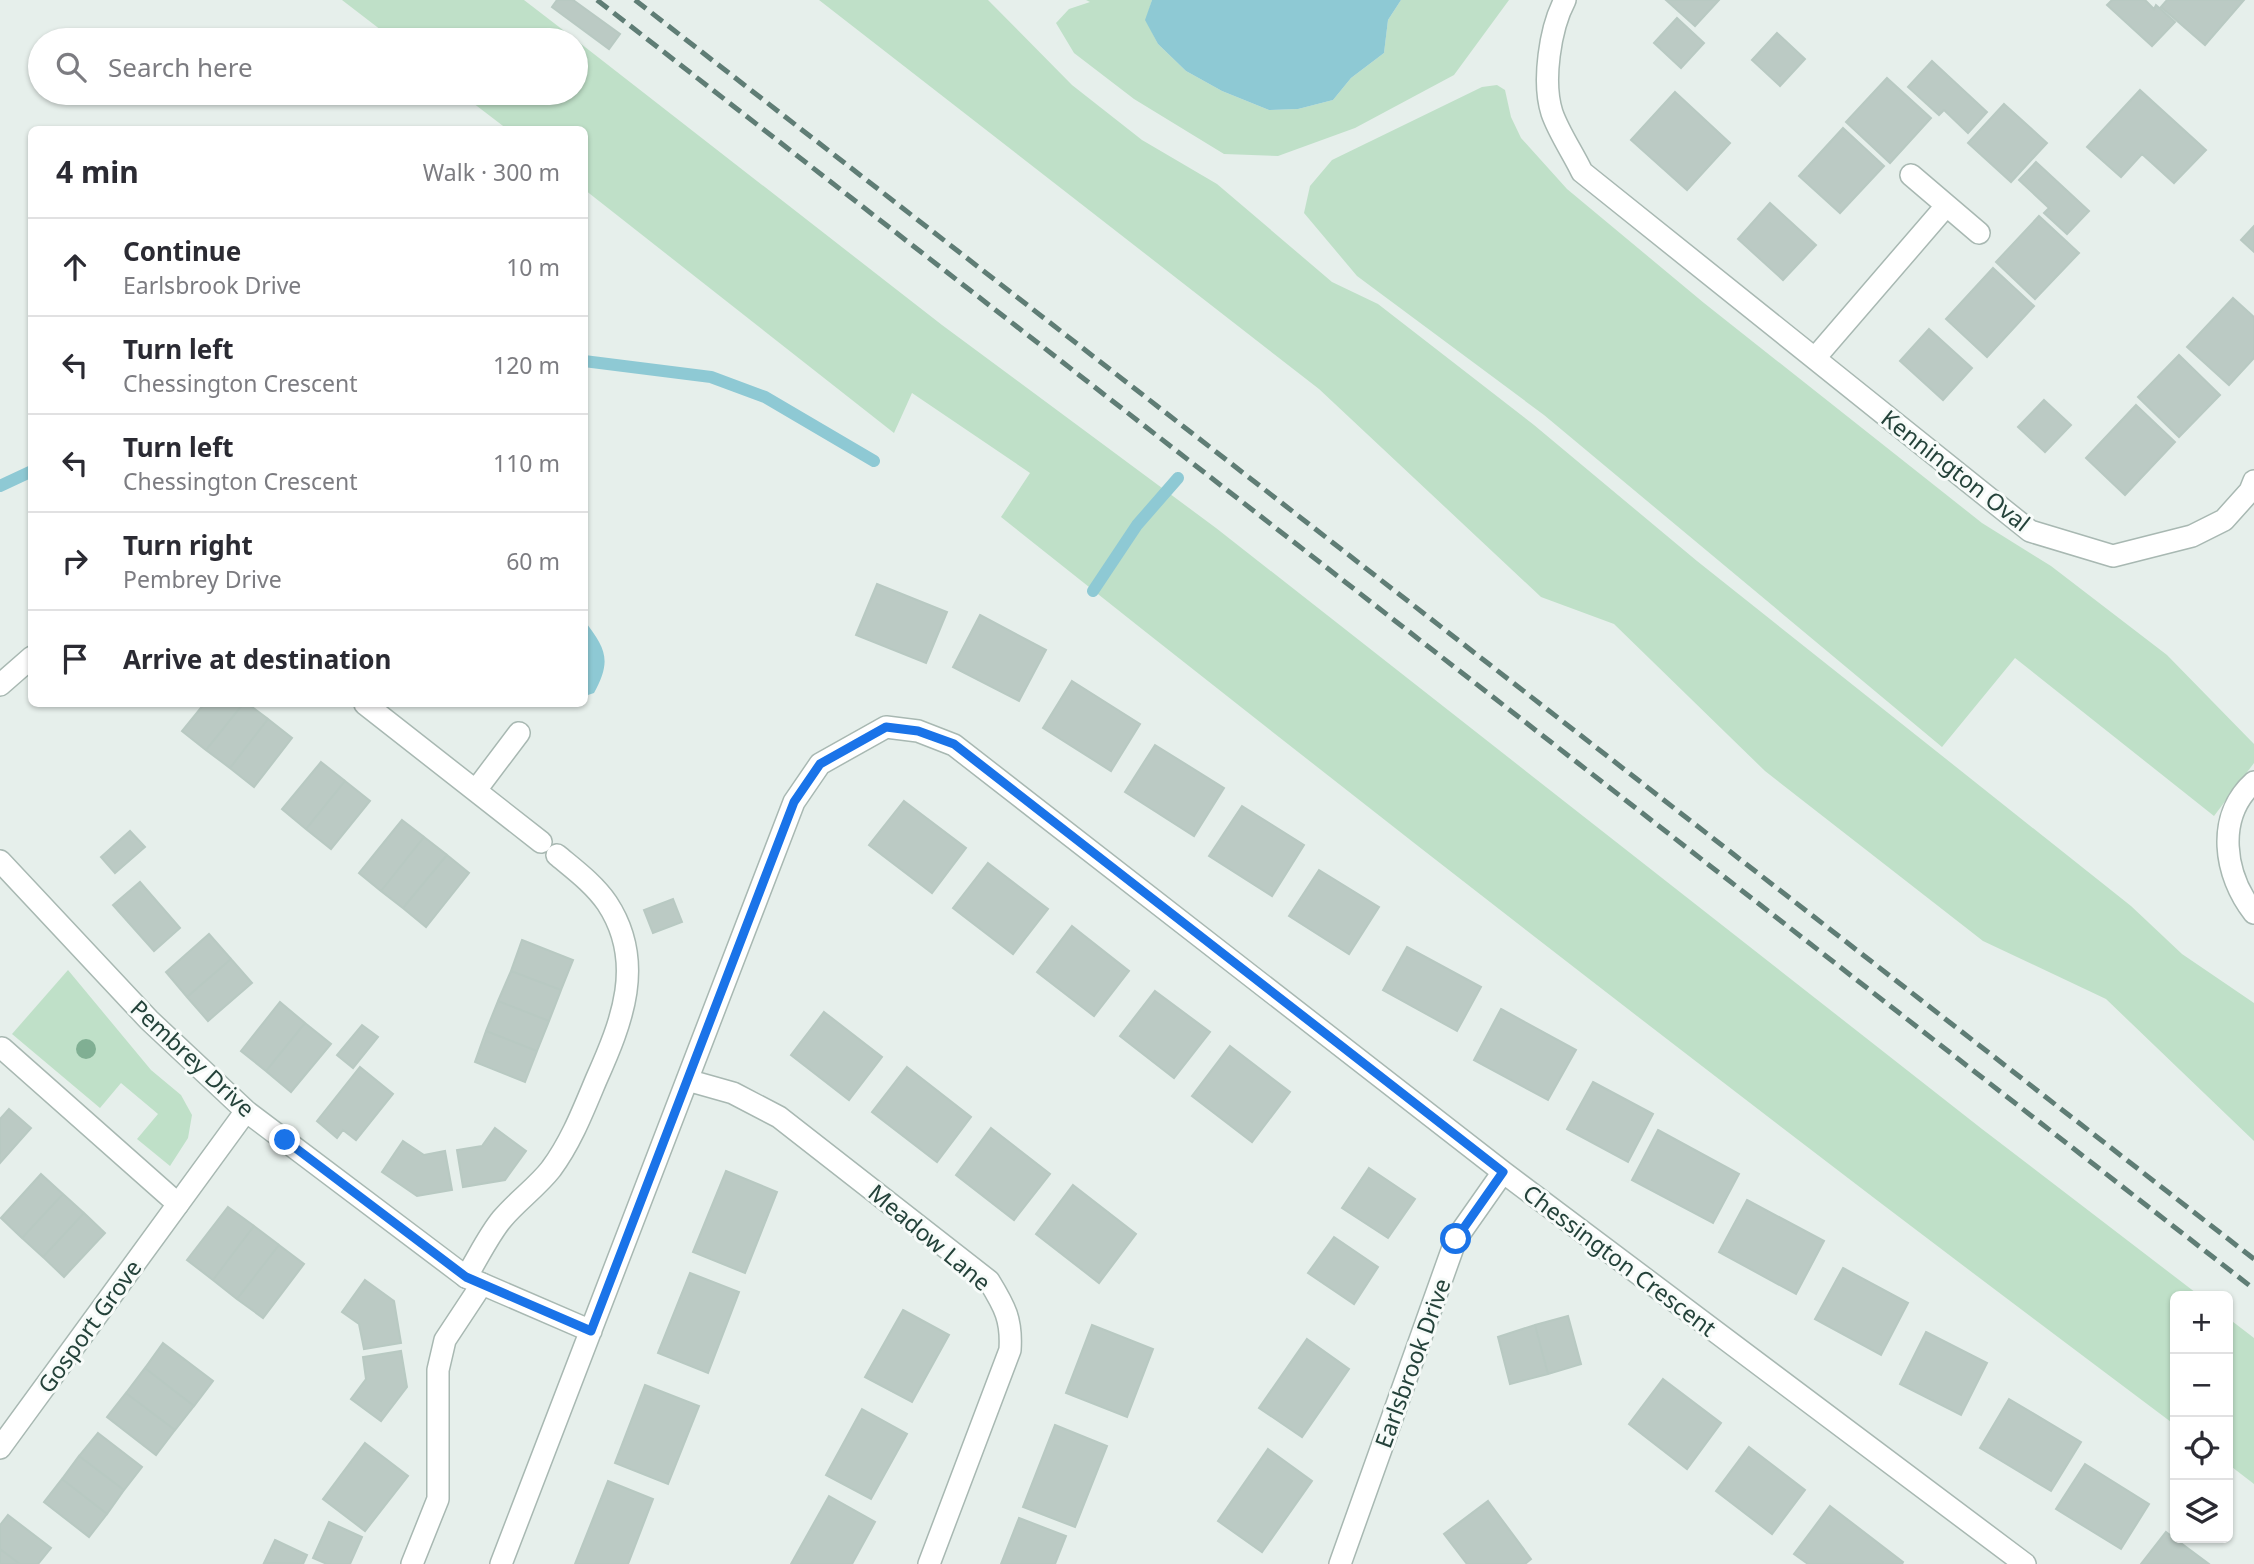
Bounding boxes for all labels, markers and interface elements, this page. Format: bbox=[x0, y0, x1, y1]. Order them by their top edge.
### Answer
search box bbox=[28, 28, 588, 105]
icon: search bbox=[52, 48, 90, 86]
text: Search here bbox=[108, 49, 253, 85]
text: 4 min bbox=[56, 151, 139, 192]
text: Walk · 300 m bbox=[423, 156, 560, 188]
text: Continue bbox=[123, 233, 241, 269]
icon: ahead bbox=[56, 248, 94, 286]
text: 10 m bbox=[506, 251, 560, 283]
text: Earlsbrook Drive bbox=[123, 269, 301, 301]
text: Turn left bbox=[123, 331, 234, 367]
icon: left bbox=[56, 346, 94, 384]
text: 120 m bbox=[493, 349, 560, 381]
text: Chessington Crescent bbox=[123, 367, 358, 399]
street label: Kennington Oval bbox=[1875, 402, 2037, 538]
text: Turn left bbox=[123, 429, 234, 465]
icon: left bbox=[56, 444, 94, 482]
text: 110 m bbox=[493, 447, 560, 479]
text: Chessington Crescent bbox=[123, 465, 358, 497]
text: Turn right bbox=[123, 527, 253, 563]
icon: right bbox=[56, 542, 94, 580]
text: 60 m bbox=[506, 545, 560, 577]
text: Pembrey Drive bbox=[123, 563, 282, 595]
icon: arrive bbox=[56, 640, 94, 678]
text: Arrive at destination bbox=[123, 641, 392, 677]
street label: Pembrey Drive bbox=[124, 992, 262, 1124]
route end bbox=[269, 1124, 300, 1155]
street label: Meadow Lane bbox=[862, 1176, 998, 1298]
street label: Chessington Crescent bbox=[1517, 1177, 1723, 1343]
route start bbox=[1440, 1223, 1471, 1254]
street label: Gosport Grove bbox=[30, 1253, 148, 1399]
street label: Earlsbrook Drive bbox=[1366, 1274, 1458, 1452]
map controls bbox=[2170, 1291, 2233, 1543]
button: + bbox=[2170, 1291, 2233, 1354]
button: − bbox=[2170, 1354, 2233, 1417]
button: locate bbox=[2170, 1417, 2233, 1480]
button: layers bbox=[2170, 1480, 2233, 1543]

